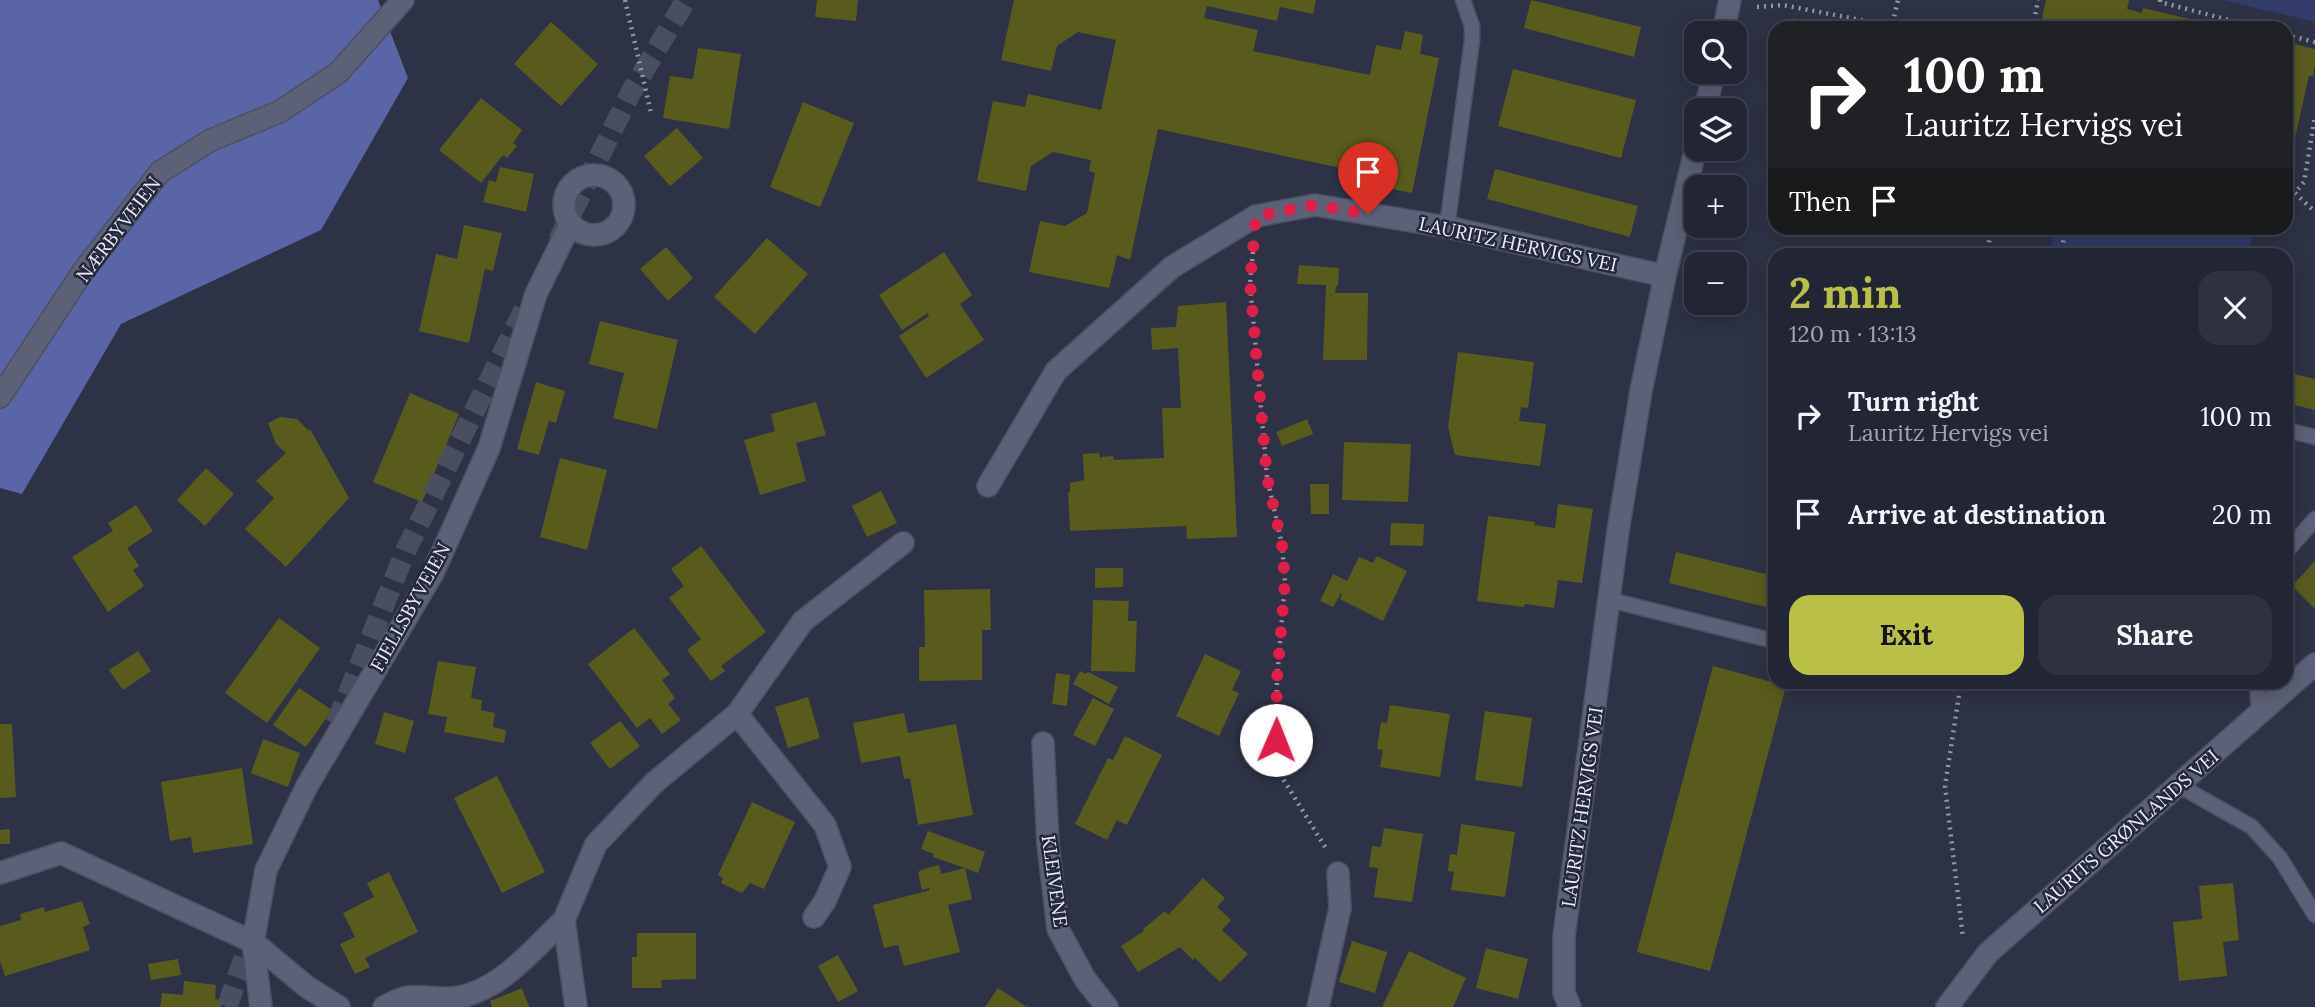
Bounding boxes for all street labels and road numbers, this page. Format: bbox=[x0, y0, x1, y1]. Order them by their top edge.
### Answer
street label: NÆRBYVEIEN bbox=[71, 172, 165, 286]
street label: LAURITZ HERVIGS VEI bbox=[1417, 211, 1619, 277]
street label: FJELLSBYVEIEN bbox=[365, 538, 455, 676]
street label: LAURITZ HERVIGS VEI bbox=[1556, 705, 1608, 909]
street label: LAURITS GRØNLANDS VEI bbox=[2029, 744, 2223, 918]
street label: KLEIVENE bbox=[1037, 833, 1073, 929]

